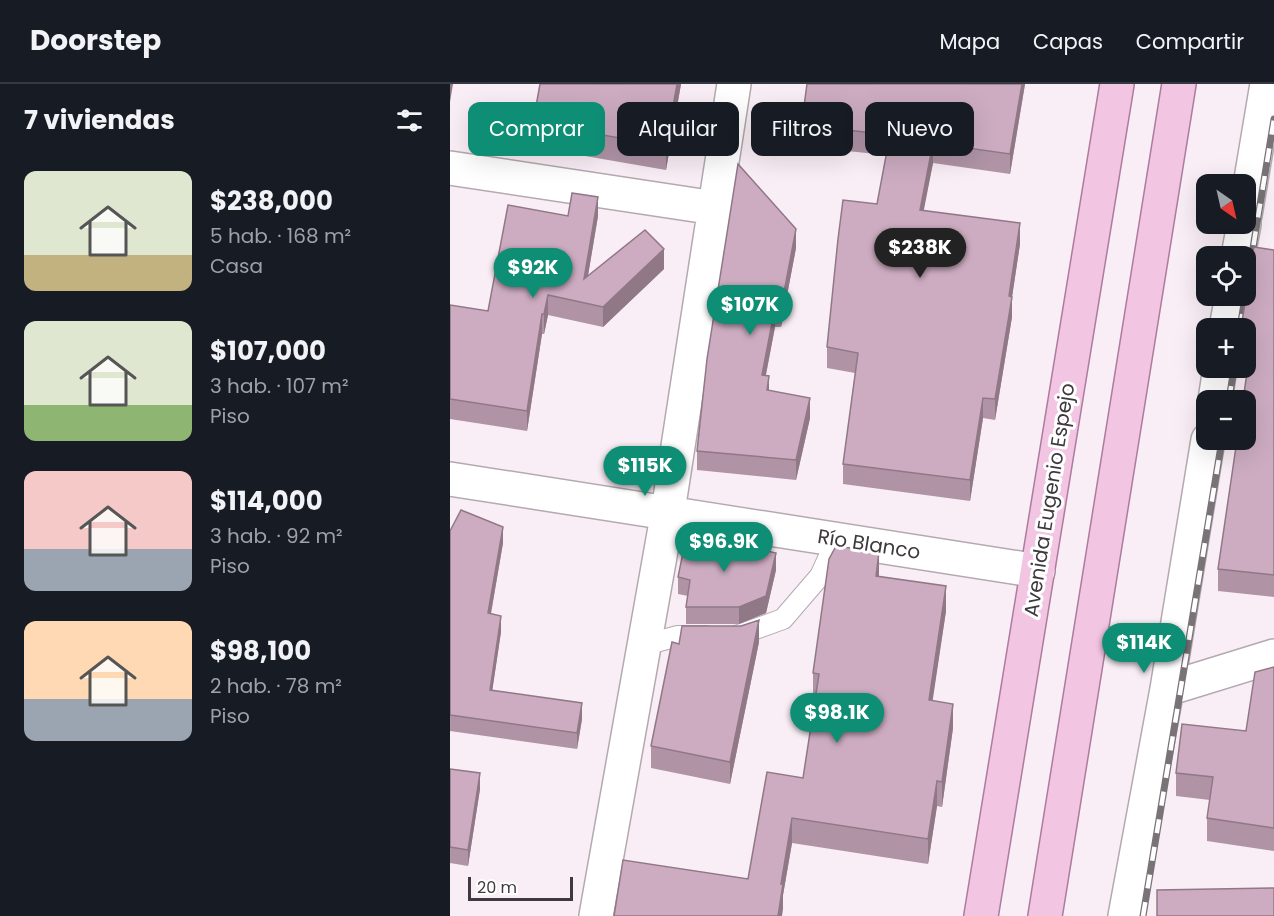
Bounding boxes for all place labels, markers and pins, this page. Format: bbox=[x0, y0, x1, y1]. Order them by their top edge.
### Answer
pin: $238K bbox=[878, 228, 962, 279]
pin: $92K bbox=[497, 248, 569, 299]
pin: $107K bbox=[708, 285, 792, 336]
pin: $115K bbox=[603, 446, 687, 497]
pin: $96.9K bbox=[675, 522, 773, 573]
pin: $114K bbox=[1102, 623, 1186, 674]
pin: $98.1K bbox=[788, 693, 886, 744]

